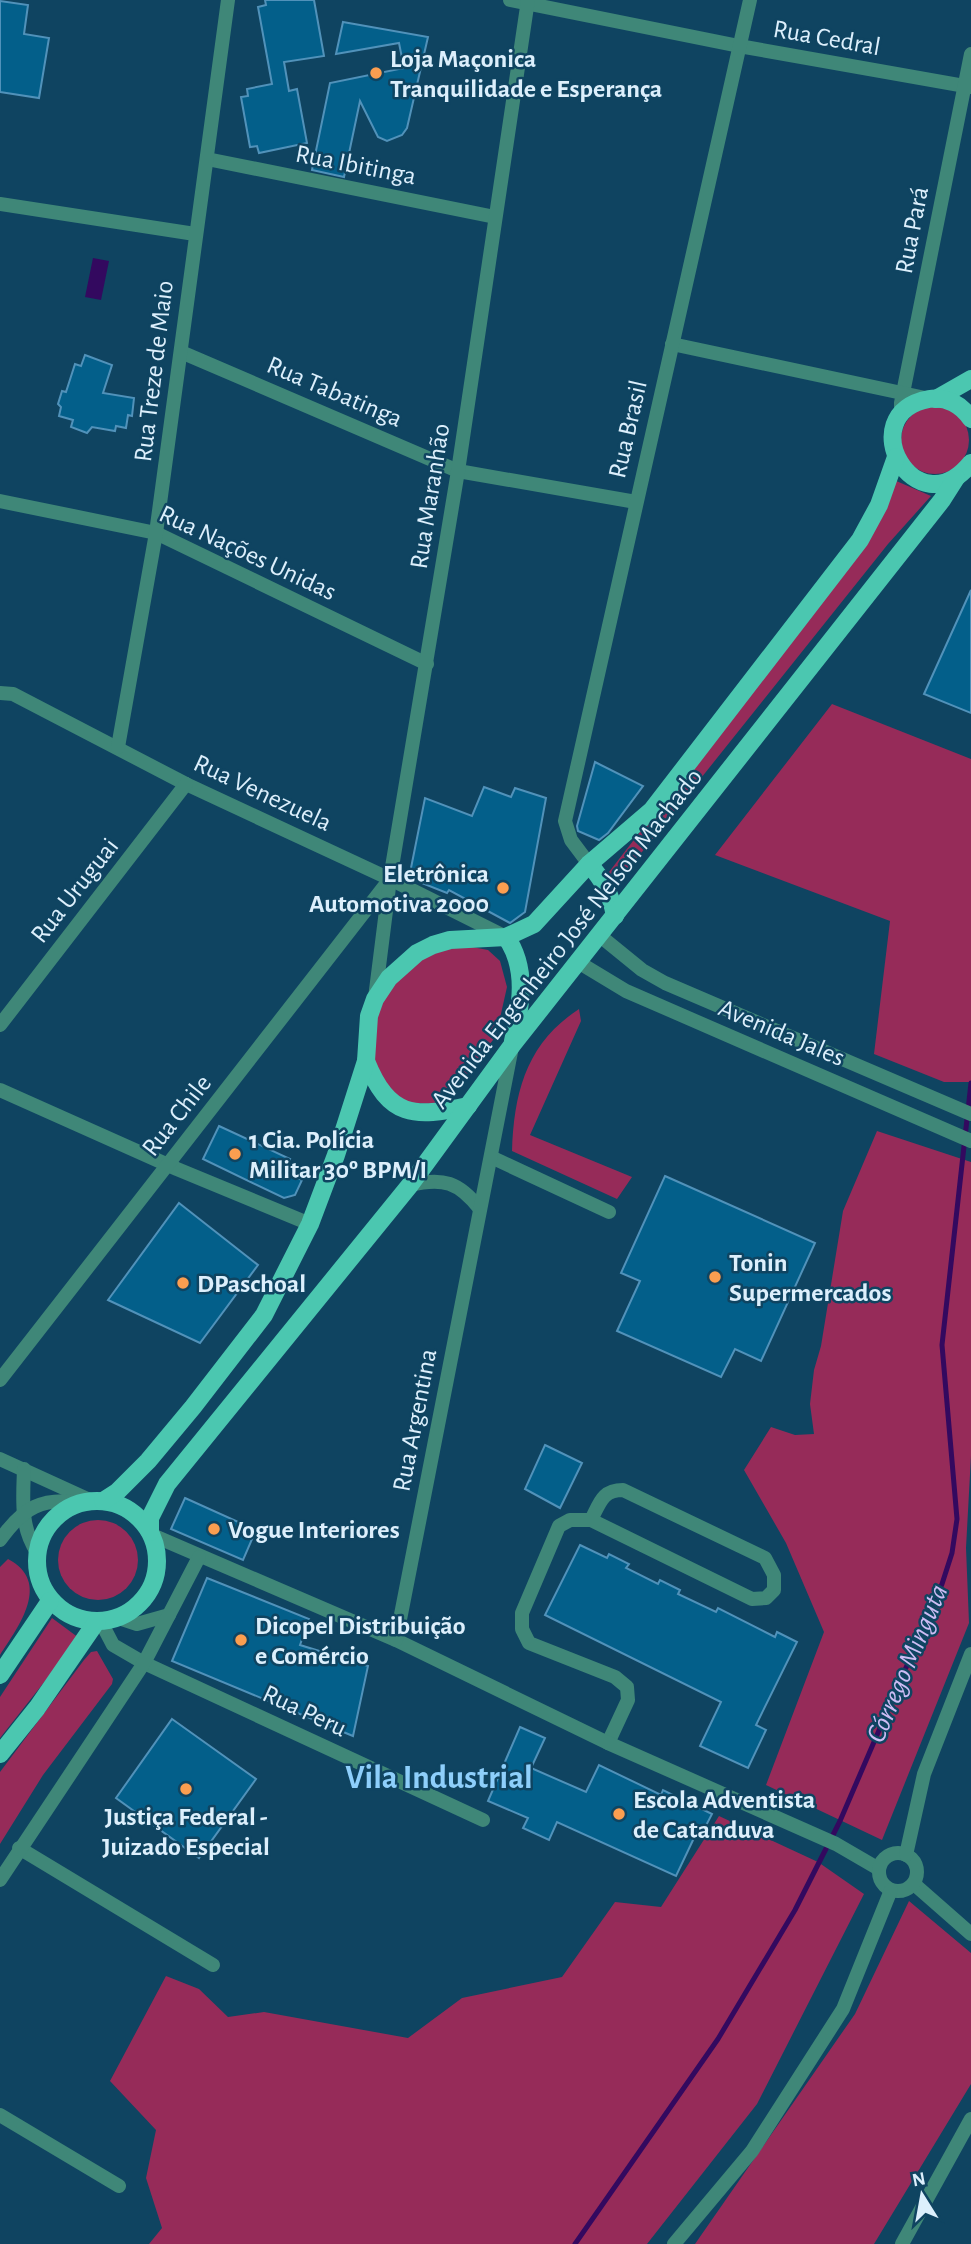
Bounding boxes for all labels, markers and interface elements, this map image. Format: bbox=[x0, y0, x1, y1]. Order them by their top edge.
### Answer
street label: Rua Cedral bbox=[771, 16, 883, 60]
place label: Loja Maçonica Tranquilidade e Esperança bbox=[390, 46, 662, 102]
marker: Loja Maçonica Tranquilidade e Esperança bbox=[368, 65, 384, 81]
street label: Rua Ibitinga bbox=[293, 141, 418, 189]
street label: Rua Pará bbox=[891, 184, 933, 276]
street label: Rua Treze de Maio bbox=[130, 279, 178, 463]
street label: Rua Tabatinga bbox=[263, 352, 406, 432]
street label: Rua Brasil bbox=[604, 378, 652, 481]
street label: Rua Maranhão bbox=[406, 421, 454, 571]
street label: Rua Nações Unidas bbox=[155, 501, 340, 605]
street label: Rua Venezuela bbox=[190, 750, 335, 836]
street label: Avenida Engenheiro José Nelson Machado bbox=[426, 764, 707, 1113]
street label: Rua Uruguai bbox=[26, 833, 124, 948]
place label: Eletrônica Automotiva 2000 bbox=[309, 861, 489, 917]
marker: Eletrônica Automotiva 2000 bbox=[495, 880, 511, 896]
street label: Avenida Jales bbox=[715, 995, 848, 1071]
street label: Rua Chile bbox=[137, 1070, 216, 1161]
place label: 1 Cia. Polícia Militar 30º BPM/I bbox=[249, 1127, 427, 1183]
marker: 1 Cia. Polícia Militar 30º BPM/I bbox=[227, 1146, 243, 1162]
place label: Tonin Supermercados bbox=[729, 1250, 891, 1306]
marker: Tonin Supermercados bbox=[707, 1269, 723, 1285]
place label: DPaschoal bbox=[197, 1271, 306, 1297]
marker: DPaschoal bbox=[175, 1275, 191, 1291]
street label: Rua Argentina bbox=[388, 1347, 442, 1494]
place label: Vogue Interiores bbox=[228, 1517, 400, 1543]
marker: Vogue Interiores bbox=[206, 1521, 222, 1537]
water label: Córrego Minguta bbox=[862, 1581, 954, 1747]
place label: Dicopel Distribuição e Comércio bbox=[255, 1613, 466, 1669]
marker: Dicopel Distribuição e Comércio bbox=[233, 1632, 249, 1648]
street label: Rua Peru bbox=[259, 1680, 351, 1742]
district label: Vila Industrial bbox=[345, 1762, 533, 1795]
marker: Justiça Federal - Juizado Especial bbox=[178, 1781, 194, 1797]
place label: Escola Adventista de Catanduva bbox=[633, 1787, 815, 1843]
place label: Justiça Federal - Juizado Especial bbox=[102, 1804, 270, 1860]
marker: Escola Adventista de Catanduva bbox=[611, 1806, 627, 1822]
north arrow bbox=[887, 2160, 957, 2230]
text: N bbox=[911, 2169, 927, 2190]

